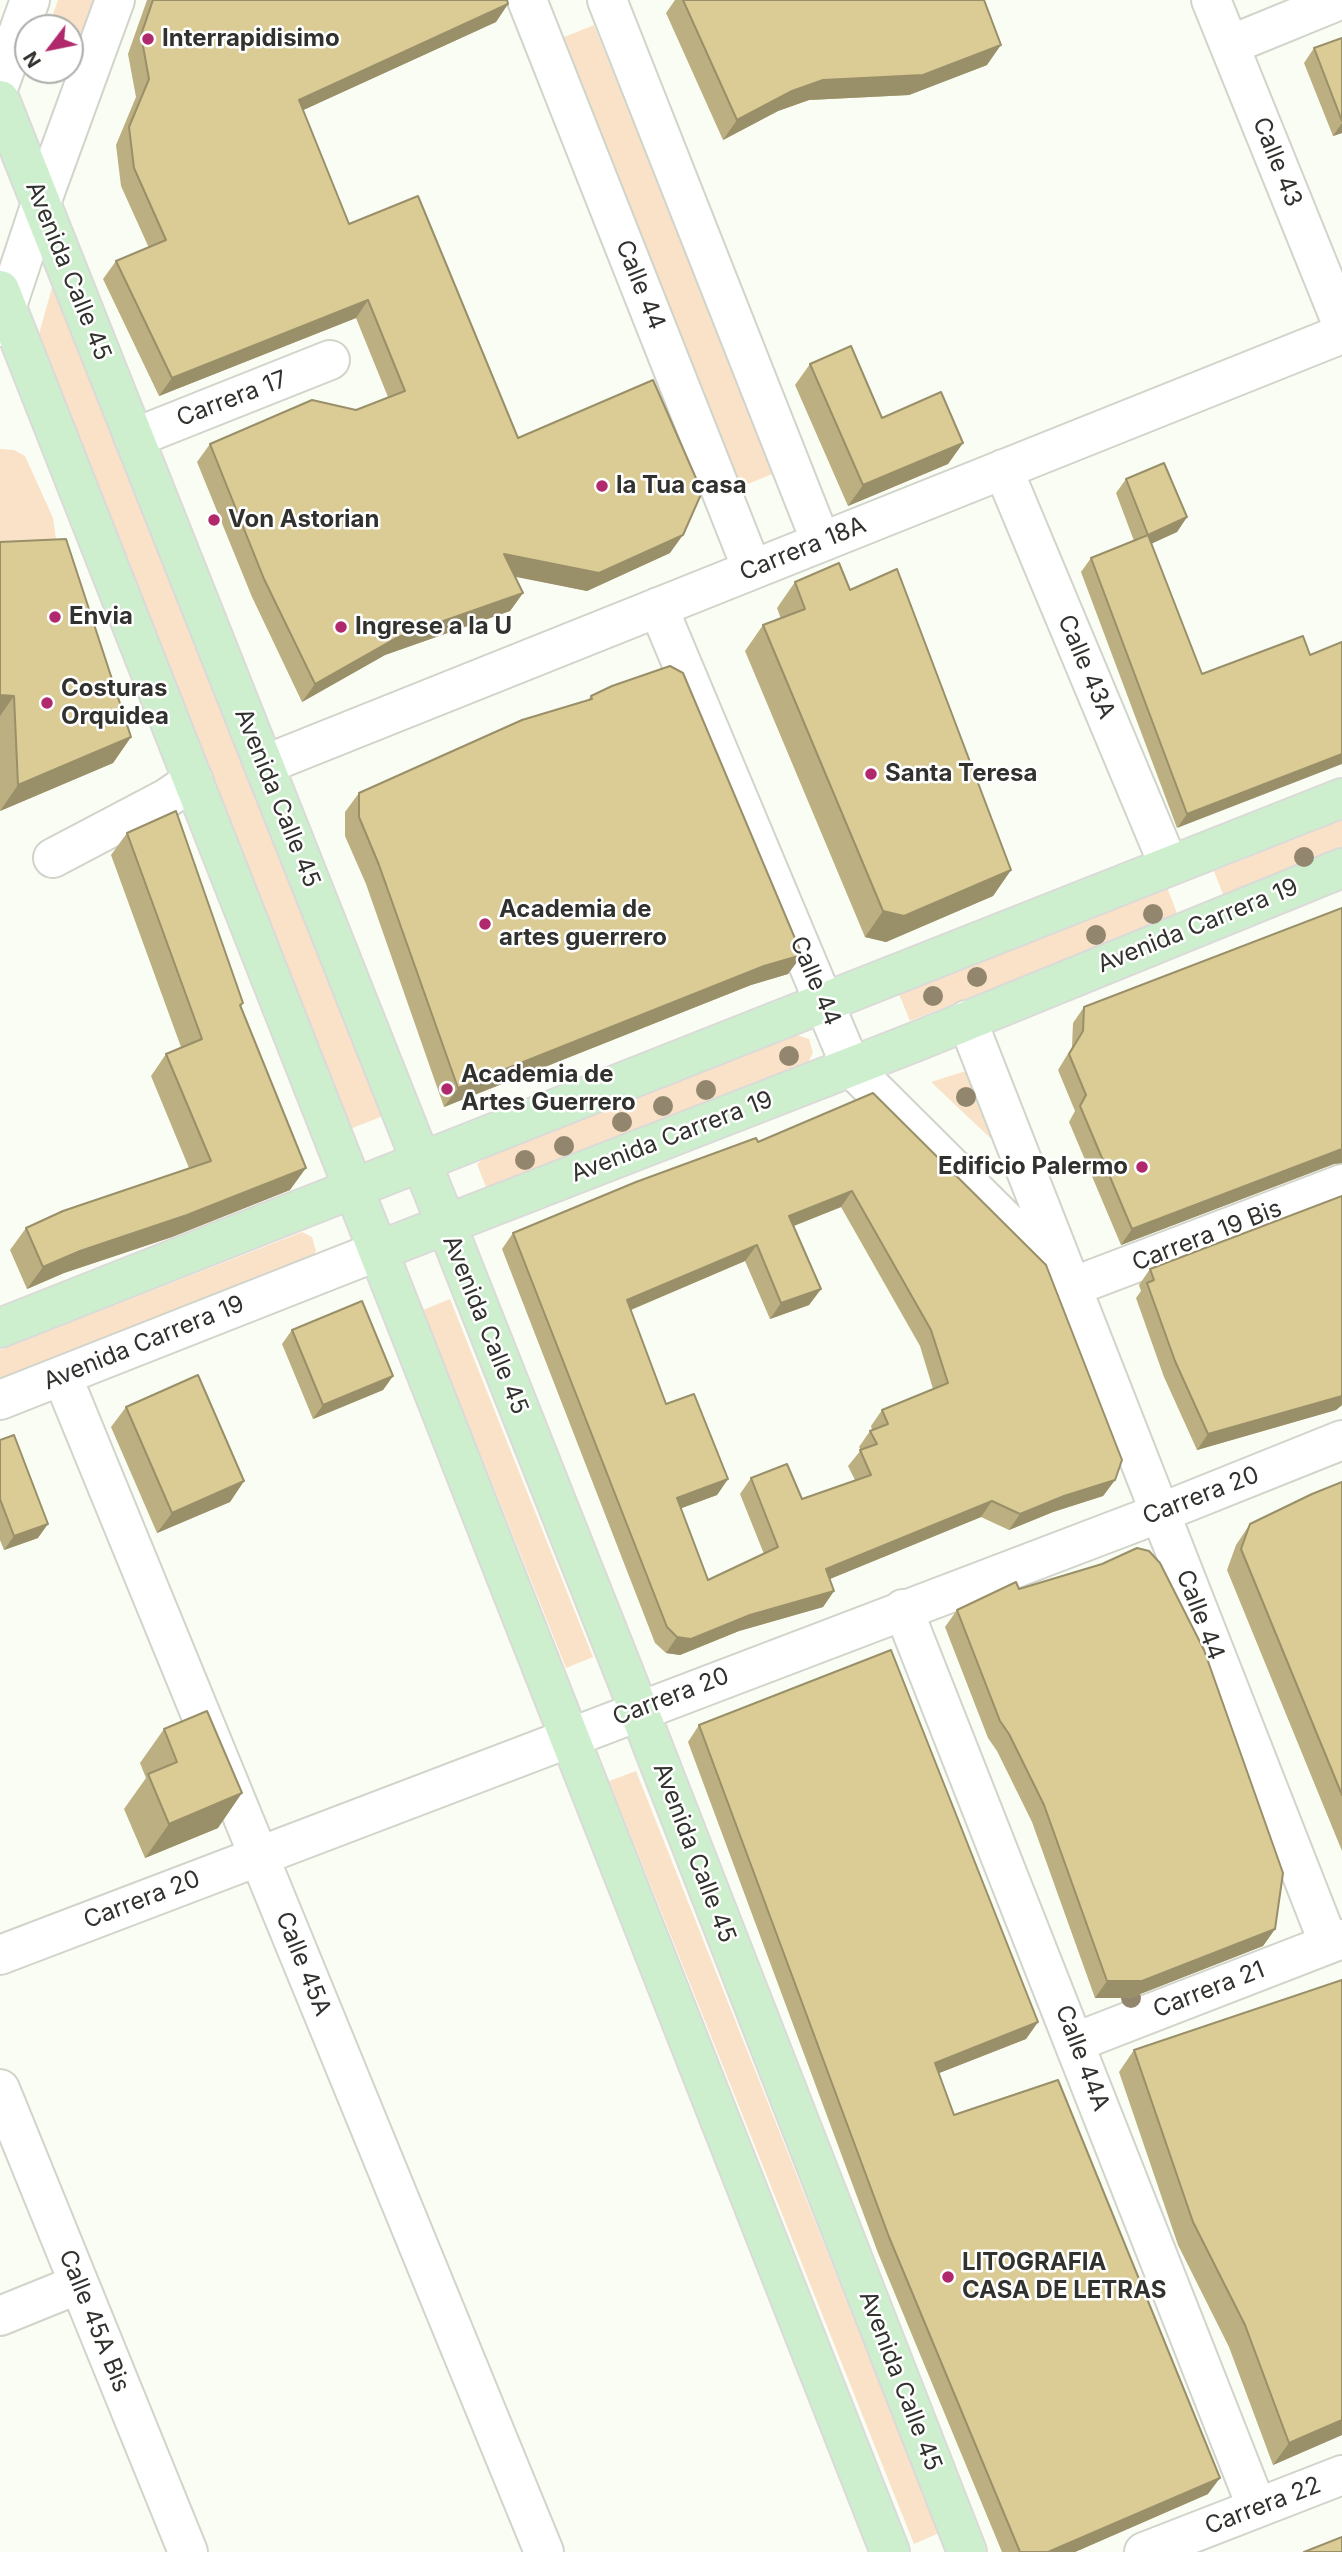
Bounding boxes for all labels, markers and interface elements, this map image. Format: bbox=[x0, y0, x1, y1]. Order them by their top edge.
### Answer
north arrow bbox=[14, 14, 84, 84]
place label: Interrapidisimo bbox=[162, 25, 340, 53]
marker: Interrapidisimo bbox=[140, 31, 156, 47]
text: N bbox=[19, 47, 46, 72]
street label: Calle 43 bbox=[1246, 113, 1308, 211]
street label: Avenida Calle 45 bbox=[19, 177, 117, 365]
street label: Calle 44 bbox=[609, 236, 671, 334]
street label: Carrera 17 bbox=[173, 365, 291, 433]
place label: la Tua casa bbox=[616, 472, 747, 500]
marker: la Tua casa bbox=[594, 478, 610, 494]
place label: Von Astorian bbox=[228, 506, 379, 534]
street label: Carrera 18A bbox=[736, 511, 870, 587]
marker: Von Astorian bbox=[206, 512, 222, 528]
place label: Envia bbox=[69, 603, 133, 631]
marker: Envia bbox=[47, 609, 63, 625]
street label: Calle 43A bbox=[1051, 611, 1121, 723]
place label: Ingrese a la U bbox=[355, 613, 512, 641]
marker: Ingrese a la U bbox=[333, 619, 349, 635]
place label: Costuras Orquidea bbox=[61, 675, 169, 731]
marker: Costuras Orquidea bbox=[39, 695, 55, 711]
street label: Avenida Calle 45 bbox=[228, 704, 326, 892]
place label: Santa Teresa bbox=[885, 760, 1037, 788]
marker: Santa Teresa bbox=[863, 766, 879, 782]
street label: Avenida Carrera 19 bbox=[1093, 873, 1303, 979]
place label: Academia de artes guerrero bbox=[499, 896, 667, 952]
marker: Academia de artes guerrero bbox=[477, 916, 493, 932]
street label: Calle 44 bbox=[783, 932, 847, 1030]
place label: Academia de Artes Guerrero bbox=[461, 1061, 636, 1117]
marker: Academia de Artes Guerrero bbox=[439, 1081, 455, 1097]
street label: Avenida Carrera 19 bbox=[567, 1085, 777, 1189]
place label: Edificio Palermo bbox=[938, 1153, 1128, 1181]
marker: Edificio Palermo bbox=[1134, 1159, 1150, 1175]
street label: Carrera 19 Bis bbox=[1128, 1194, 1286, 1278]
street label: Avenida Calle 45 bbox=[436, 1231, 534, 1419]
street label: Avenida Carrera 19 bbox=[39, 1290, 249, 1396]
street label: Carrera 20 bbox=[1139, 1461, 1263, 1531]
street label: Calle 44 bbox=[1170, 1566, 1230, 1664]
street label: Carrera 20 bbox=[609, 1662, 733, 1732]
street label: Avenida Calle 45 bbox=[646, 1759, 742, 1947]
street label: Carrera 20 bbox=[80, 1865, 204, 1935]
street label: Calle 45A bbox=[269, 1908, 337, 2020]
street label: Carrera 21 bbox=[1149, 1956, 1269, 2024]
street label: Calle 44A bbox=[1049, 2001, 1115, 2115]
street label: Calle 45A Bis bbox=[52, 2246, 136, 2396]
place label: LITOGRAFIA CASA DE LETRAS bbox=[962, 2249, 1166, 2305]
marker: LITOGRAFIA CASA DE LETRAS bbox=[940, 2269, 956, 2285]
street label: Avenida Calle 45 bbox=[852, 2287, 948, 2475]
street label: Carrera 22 bbox=[1201, 2471, 1325, 2541]

